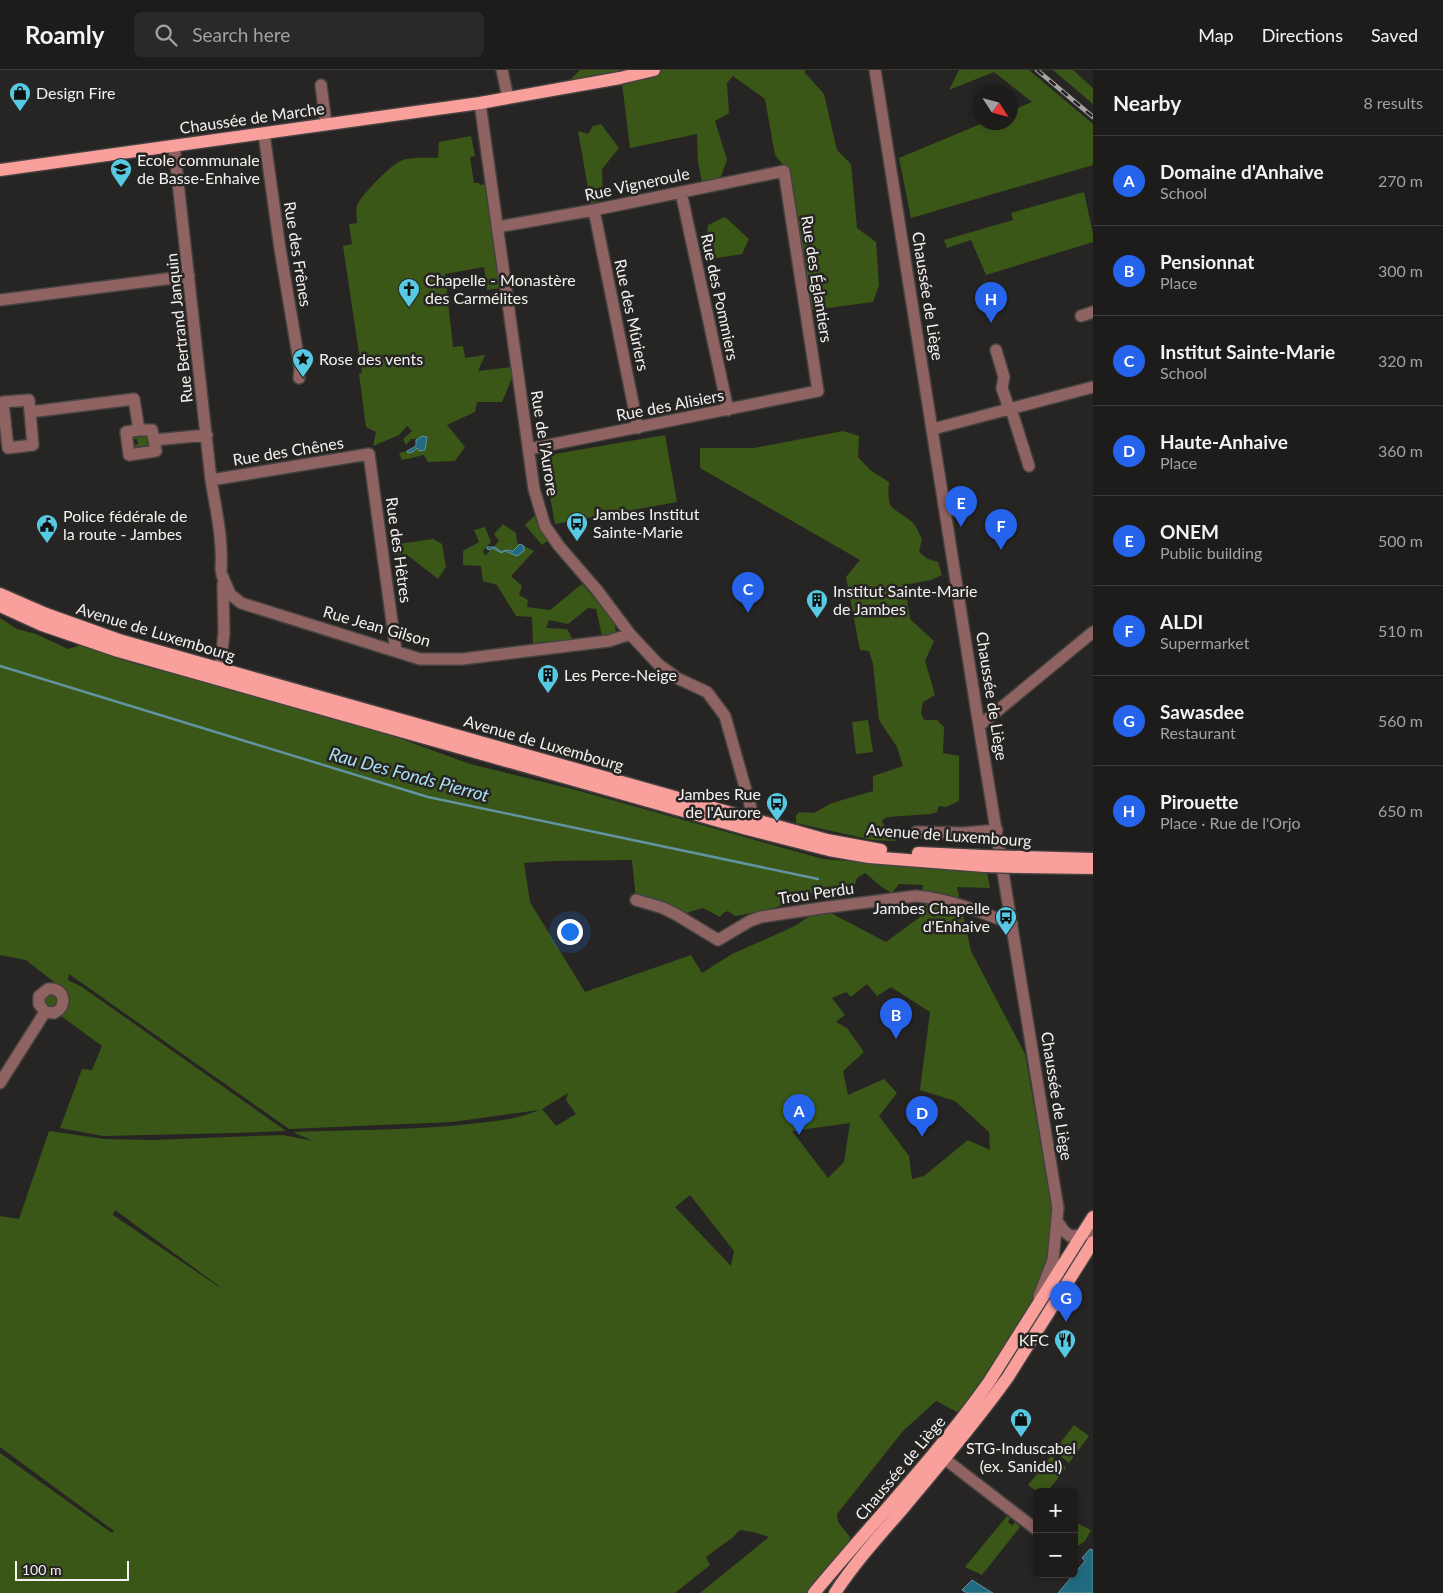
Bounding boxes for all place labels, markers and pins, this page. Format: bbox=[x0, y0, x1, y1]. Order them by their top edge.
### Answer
shop icon: Design Fire bbox=[8, 81, 32, 112]
place label: Design Fire bbox=[36, 83, 115, 102]
place label: Ecole communale de Basse-Enhaive bbox=[137, 150, 260, 187]
school or university icon: Ecole communale de Basse-Enhaive bbox=[109, 157, 133, 188]
place label: Chapelle - Monastère des Carmélites bbox=[425, 270, 576, 307]
church icon: Chapelle - Monastère des Carmélites bbox=[397, 277, 421, 308]
pin: H bbox=[975, 282, 1007, 323]
place icon: Rose des vents bbox=[291, 347, 315, 378]
place label: Rose des vents bbox=[319, 349, 423, 368]
pin: E bbox=[945, 486, 977, 527]
place label: Jambes Institut Sainte-Marie bbox=[593, 504, 700, 541]
place label: Police fédérale de la route - Jambes bbox=[63, 506, 188, 543]
pin: F bbox=[985, 509, 1017, 550]
bus stop icon: Jambes Institut Sainte-Marie bbox=[565, 511, 589, 542]
public building icon: Police fédérale de la route - Jambes bbox=[35, 513, 59, 544]
pin: C bbox=[732, 572, 764, 613]
place label: Institut Sainte-Marie de Jambes bbox=[833, 581, 978, 618]
building icon: Institut Sainte-Marie de Jambes bbox=[805, 588, 829, 619]
building icon: Les Perce-Neige bbox=[536, 663, 560, 694]
place label: Les Perce-Neige bbox=[564, 665, 677, 684]
place label: Jambes Rue de l'Aurore bbox=[678, 784, 761, 821]
bus stop icon: Jambes Rue de l'Aurore bbox=[765, 791, 789, 822]
place label: Jambes Chapelle d'Enhaive bbox=[873, 898, 990, 935]
bus stop icon: Jambes Chapelle d'Enhaive bbox=[994, 905, 1018, 936]
pin: B bbox=[880, 998, 912, 1039]
pin: A bbox=[783, 1094, 815, 1135]
pin: D bbox=[906, 1096, 938, 1137]
pin: G bbox=[1050, 1281, 1082, 1322]
restaurant icon: KFC bbox=[1053, 1328, 1077, 1359]
place label: KFC bbox=[1019, 1330, 1049, 1349]
shop icon: STG-Induscabel (ex. Sanidel) bbox=[1009, 1407, 1033, 1438]
place label: STG-Induscabel (ex. Sanidel) bbox=[966, 1438, 1076, 1475]

